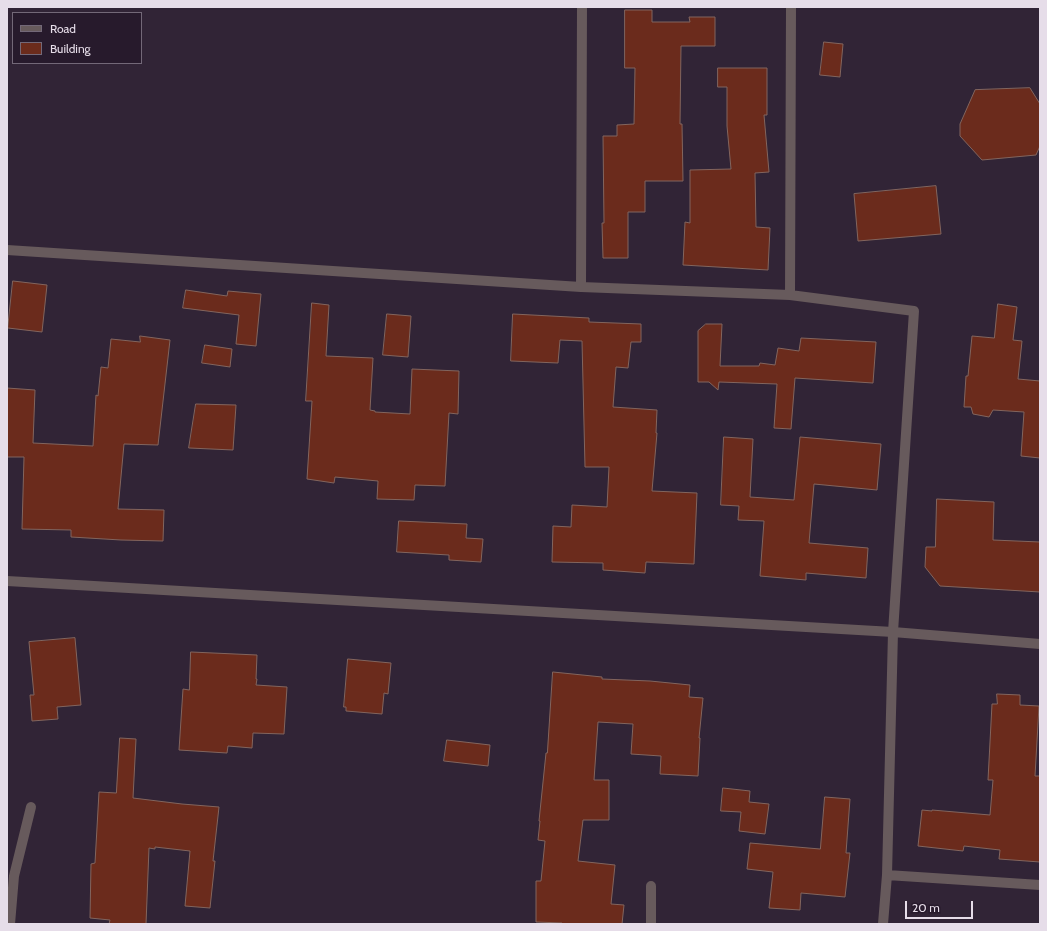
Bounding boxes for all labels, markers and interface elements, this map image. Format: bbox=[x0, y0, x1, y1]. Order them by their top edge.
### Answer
legend bbox=[12, 12, 142, 64]
text: Road bbox=[50, 21, 76, 36]
text: Building bbox=[50, 41, 91, 56]
scale bar bbox=[907, 893, 975, 919]
text: 20 m bbox=[912, 900, 940, 915]

